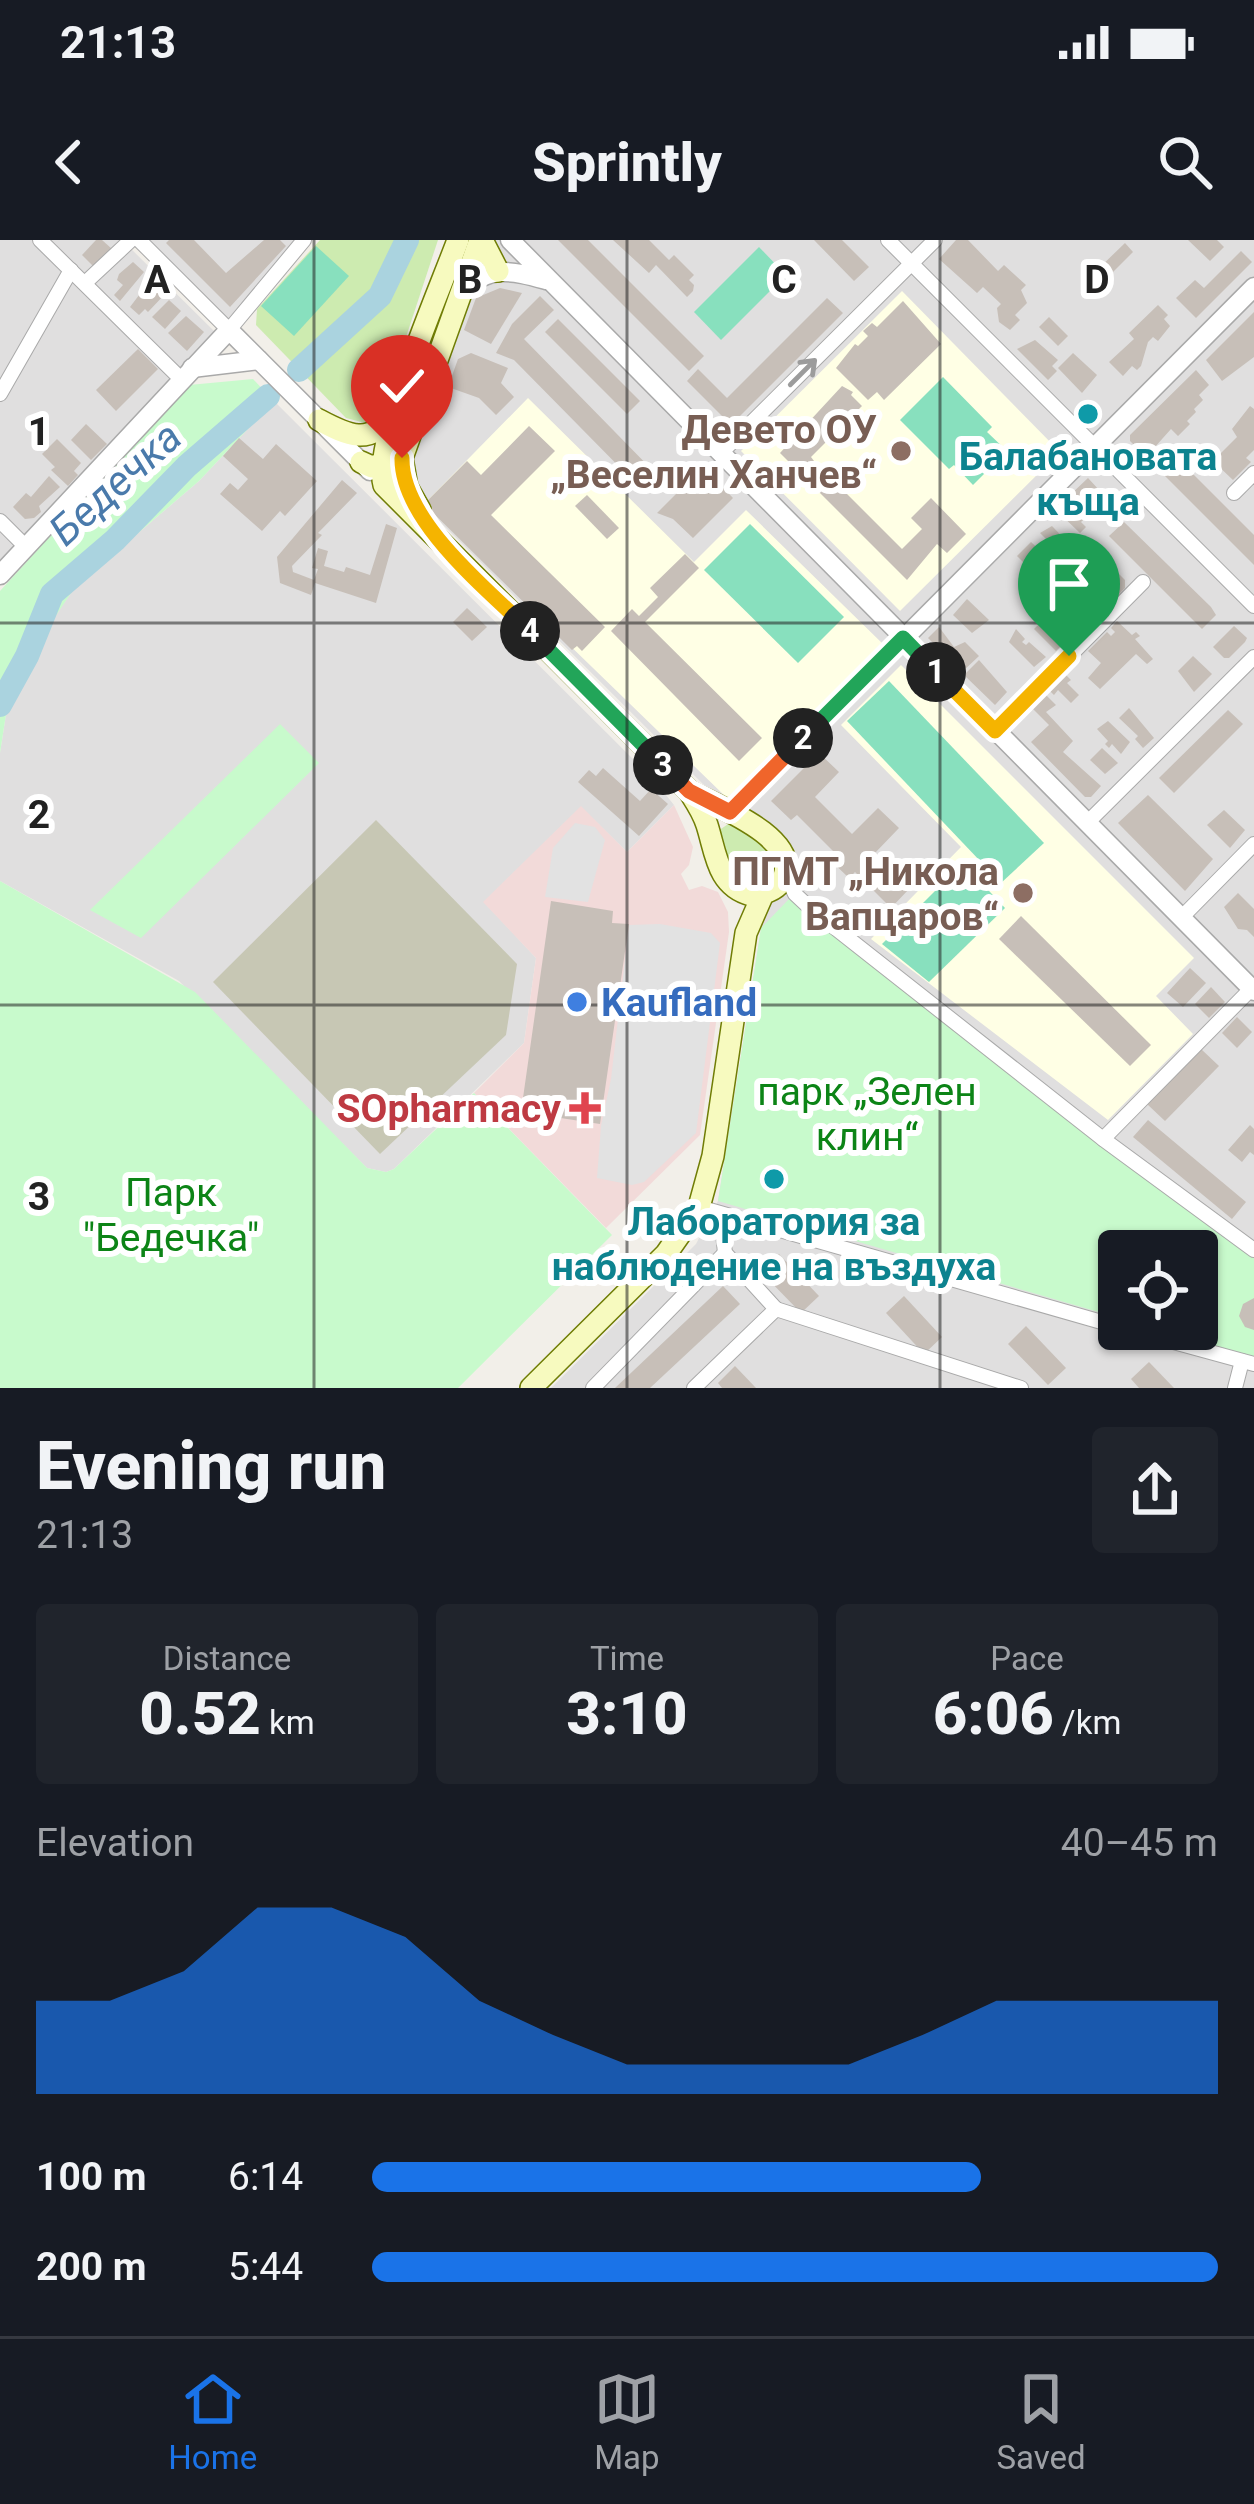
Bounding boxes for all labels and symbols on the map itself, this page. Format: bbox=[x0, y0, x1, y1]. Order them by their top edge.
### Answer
text: A bbox=[144, 257, 171, 303]
text: B bbox=[458, 257, 482, 303]
text: C bbox=[771, 257, 797, 303]
text: D bbox=[1084, 257, 1110, 303]
pin bbox=[351, 335, 453, 458]
one-way arrow bbox=[788, 358, 817, 386]
marker: Балабановата къща bbox=[1075, 401, 1101, 427]
place label: Девето ОУ „Веселин Ханчев“ bbox=[550, 407, 877, 498]
text: 1 bbox=[28, 409, 50, 455]
water label: Бедечка bbox=[39, 412, 191, 555]
place label: Балабановата къща bbox=[959, 434, 1217, 525]
marker: Девето ОУ „Веселин Ханчев“ bbox=[888, 438, 914, 464]
pin bbox=[1018, 533, 1120, 656]
pin: 4 bbox=[500, 601, 560, 661]
pin: 1 bbox=[906, 642, 966, 702]
pin: 2 bbox=[773, 708, 833, 768]
pin: 3 bbox=[633, 735, 693, 795]
text: 2 bbox=[28, 792, 50, 838]
place label: ПГМТ „Никола Вапцаров“ bbox=[732, 849, 999, 940]
marker: ПГМТ „Никола Вапцаров“ bbox=[1010, 880, 1036, 906]
place label: Kaufland bbox=[601, 980, 757, 1026]
marker: Kaufland bbox=[564, 989, 590, 1015]
park label: парк „Зелен клин“ bbox=[757, 1069, 977, 1160]
place label: SOpharmacy bbox=[337, 1086, 561, 1132]
marker: SOpharmacy bbox=[572, 1095, 598, 1121]
marker: Лаборатория за наблюдение на въздуха bbox=[761, 1166, 787, 1192]
park label: Парк "Бедечка" bbox=[83, 1170, 259, 1261]
text: 3 bbox=[28, 1174, 50, 1220]
place label: Лаборатория за наблюдение на въздуха bbox=[552, 1199, 996, 1290]

